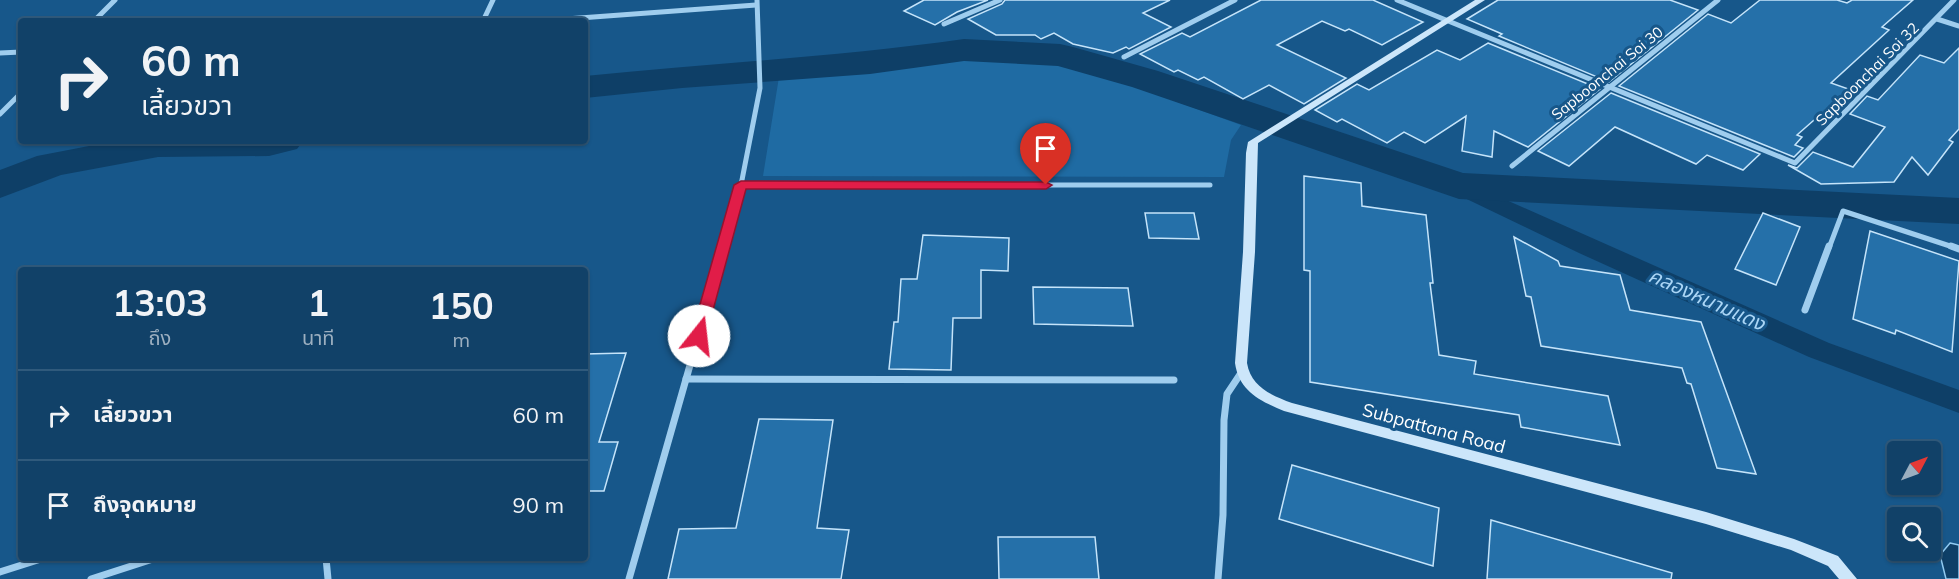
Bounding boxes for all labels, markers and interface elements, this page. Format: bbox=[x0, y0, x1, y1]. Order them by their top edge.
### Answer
street label: Sapboonchai Soi 32 bbox=[1811, 18, 1923, 130]
street label: Sapboonchai Soi 30 bbox=[1547, 22, 1667, 124]
text: 60 m bbox=[141, 34, 241, 87]
icon: right bbox=[42, 42, 120, 120]
text: เลี้ยวขวา bbox=[141, 88, 232, 122]
pin bbox=[1020, 123, 1071, 185]
icon: arrive bbox=[1029, 132, 1062, 165]
water label: คลองหนามแดง bbox=[1645, 262, 1770, 336]
text: 13:03 bbox=[112, 280, 208, 325]
text: 1 bbox=[307, 280, 329, 325]
text: 150 bbox=[429, 283, 494, 328]
position arrow bbox=[667, 304, 731, 368]
text: ถึง bbox=[149, 325, 171, 350]
text: นาที bbox=[302, 325, 335, 350]
text: m bbox=[452, 327, 470, 352]
street label: Subpattana Road bbox=[1360, 398, 1508, 458]
icon: right bbox=[42, 399, 75, 432]
text: เลี้ยวขวา bbox=[93, 400, 173, 428]
text: 60 m bbox=[513, 401, 564, 429]
north arrow bbox=[1887, 441, 1941, 495]
map controls bbox=[1887, 441, 1941, 561]
icon: arrive bbox=[42, 489, 75, 522]
text: ถึงจุดหมาย bbox=[93, 490, 197, 518]
text: 90 m bbox=[513, 491, 564, 519]
button: search bbox=[1887, 507, 1941, 561]

